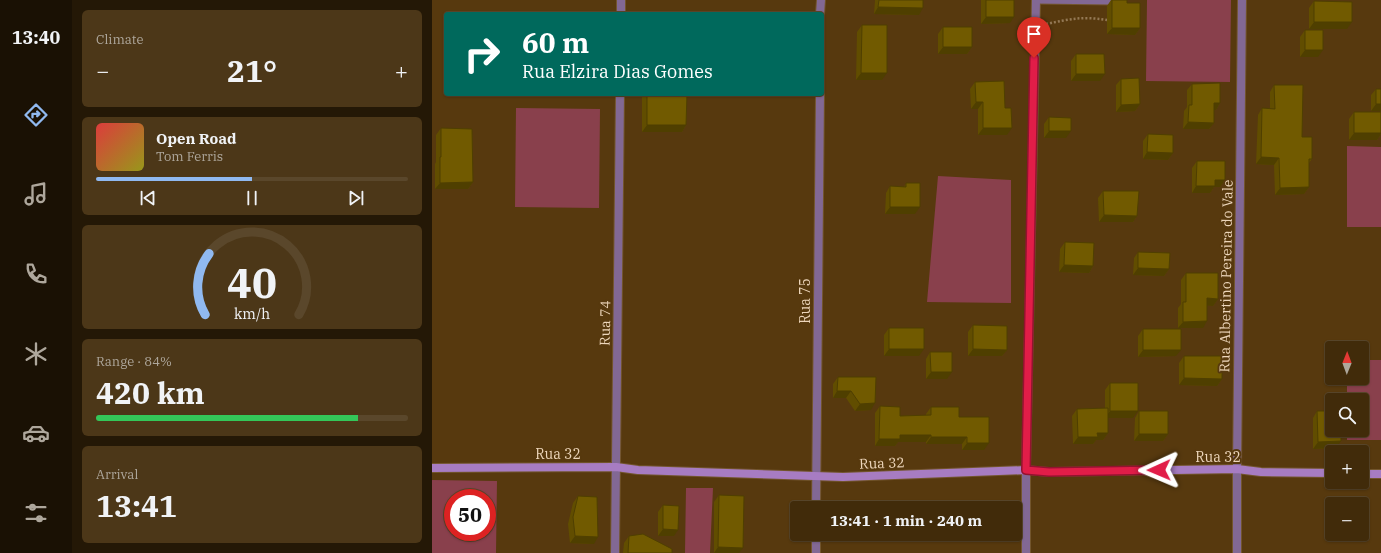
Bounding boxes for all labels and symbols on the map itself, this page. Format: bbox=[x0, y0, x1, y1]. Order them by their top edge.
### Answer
pin bbox=[1017, 17, 1051, 58]
street label: Rua Albertino Pereira do Vale bbox=[1215, 179, 1237, 373]
street label: Rua 75 bbox=[796, 278, 814, 324]
street label: Rua 74 bbox=[596, 300, 614, 346]
north arrow bbox=[1325, 341, 1369, 385]
street label: Rua 32 bbox=[535, 445, 581, 463]
street label: Rua 32 bbox=[1195, 448, 1241, 466]
position arrow bbox=[1138, 449, 1180, 491]
street label: Rua 32 bbox=[859, 453, 905, 473]
speed limit sign: 50 bbox=[444, 489, 496, 541]

